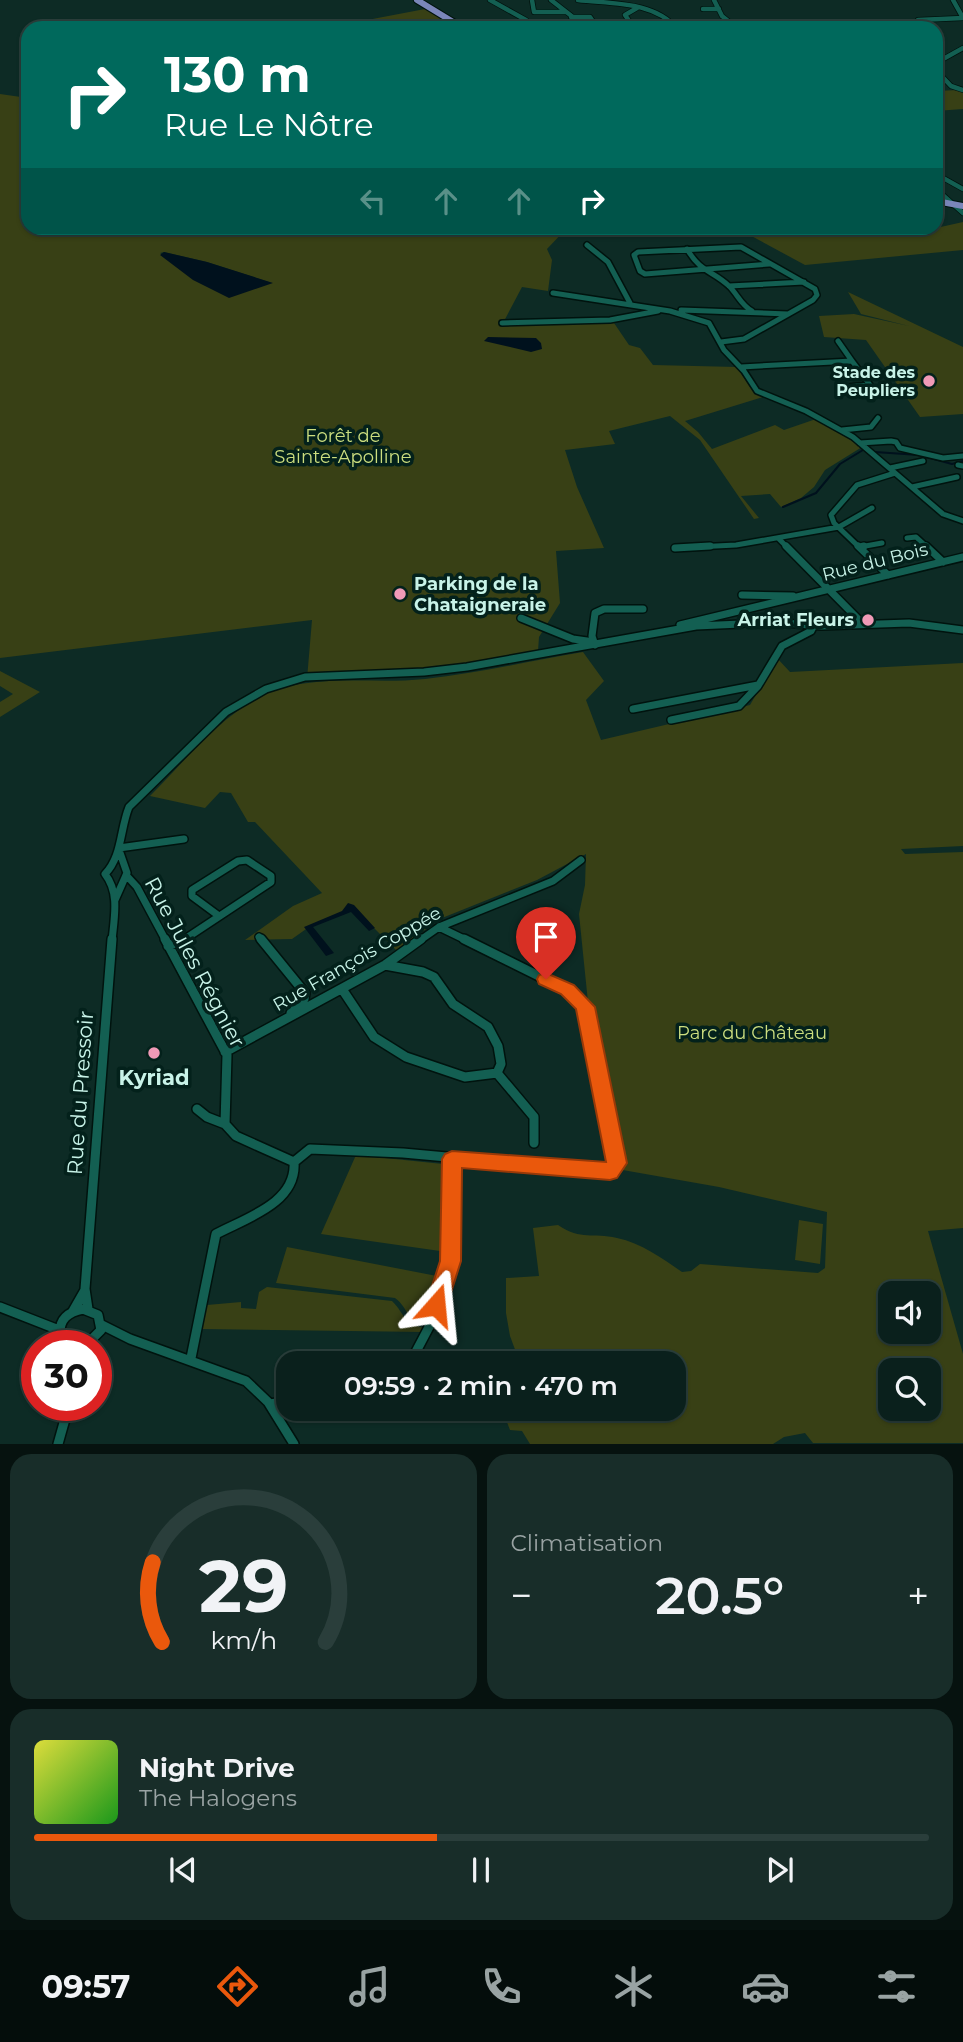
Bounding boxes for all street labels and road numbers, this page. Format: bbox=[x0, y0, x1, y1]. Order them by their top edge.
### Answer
street label: Rue du Bois bbox=[820, 538, 930, 586]
street label: Rue Jules Régnier bbox=[140, 873, 250, 1051]
street label: Rue François Coppée bbox=[269, 902, 445, 1016]
street label: Rue du Pressoir bbox=[62, 1010, 98, 1176]

